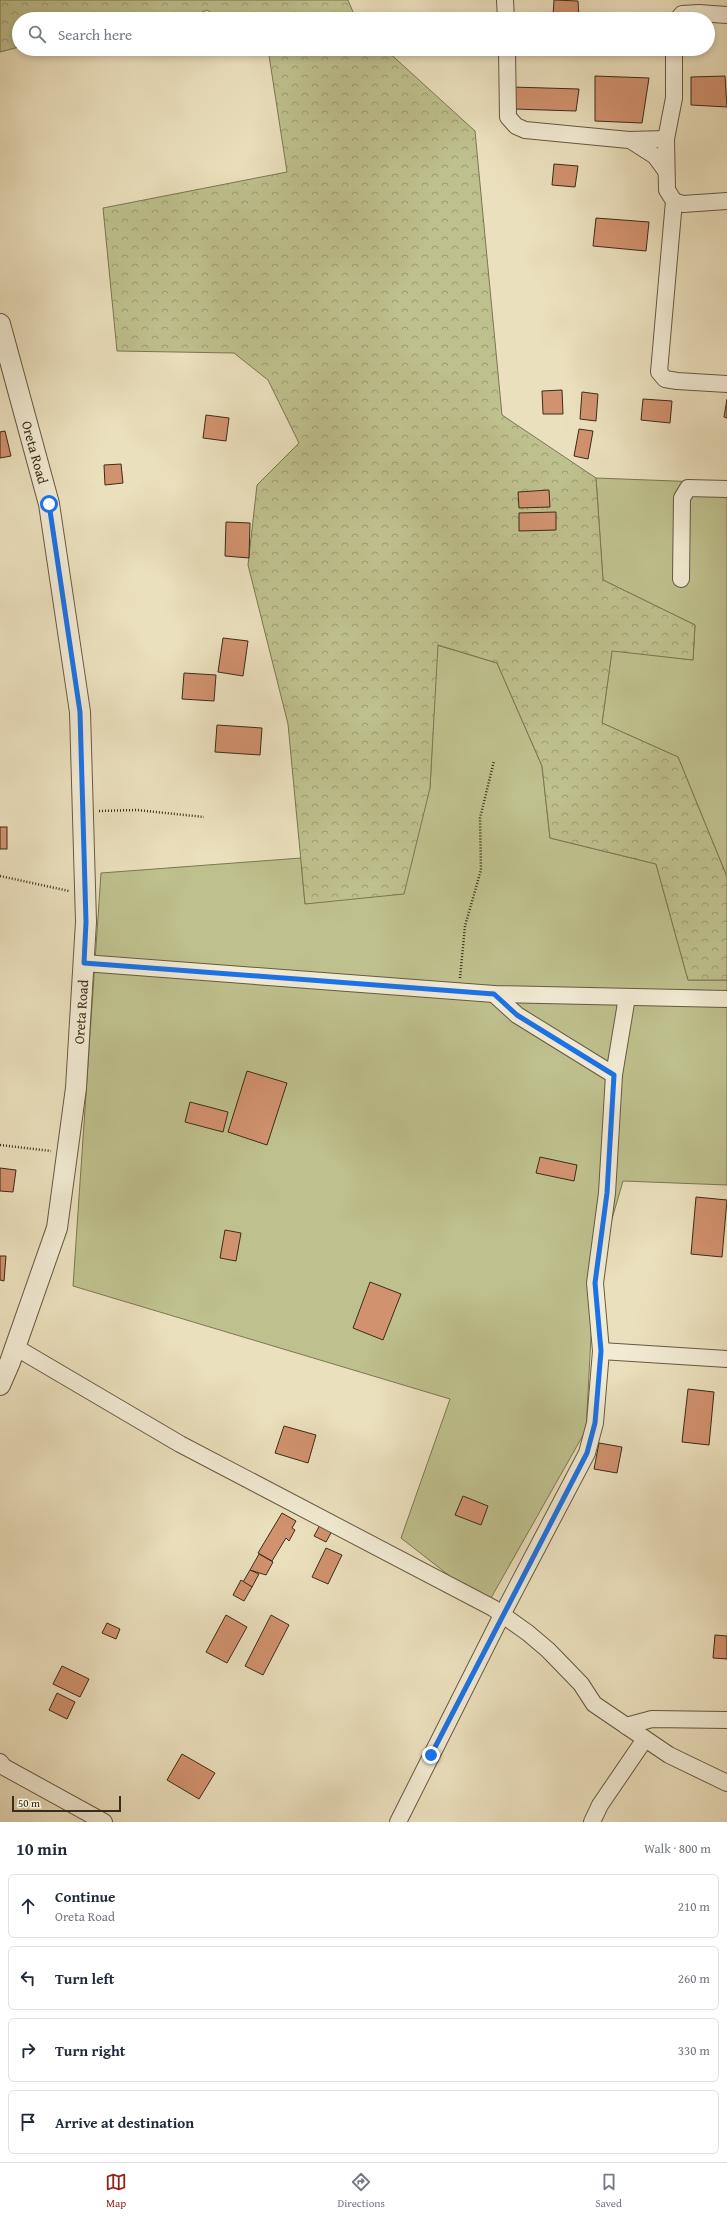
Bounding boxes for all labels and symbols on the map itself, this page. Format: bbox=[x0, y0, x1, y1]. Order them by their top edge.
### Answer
street label: Oreta Road bbox=[17, 419, 53, 487]
route start bbox=[40, 495, 58, 513]
street label: Oreta Road bbox=[69, 979, 93, 1045]
route end bbox=[422, 1746, 440, 1764]
scale bar bbox=[12, 1794, 121, 1813]

